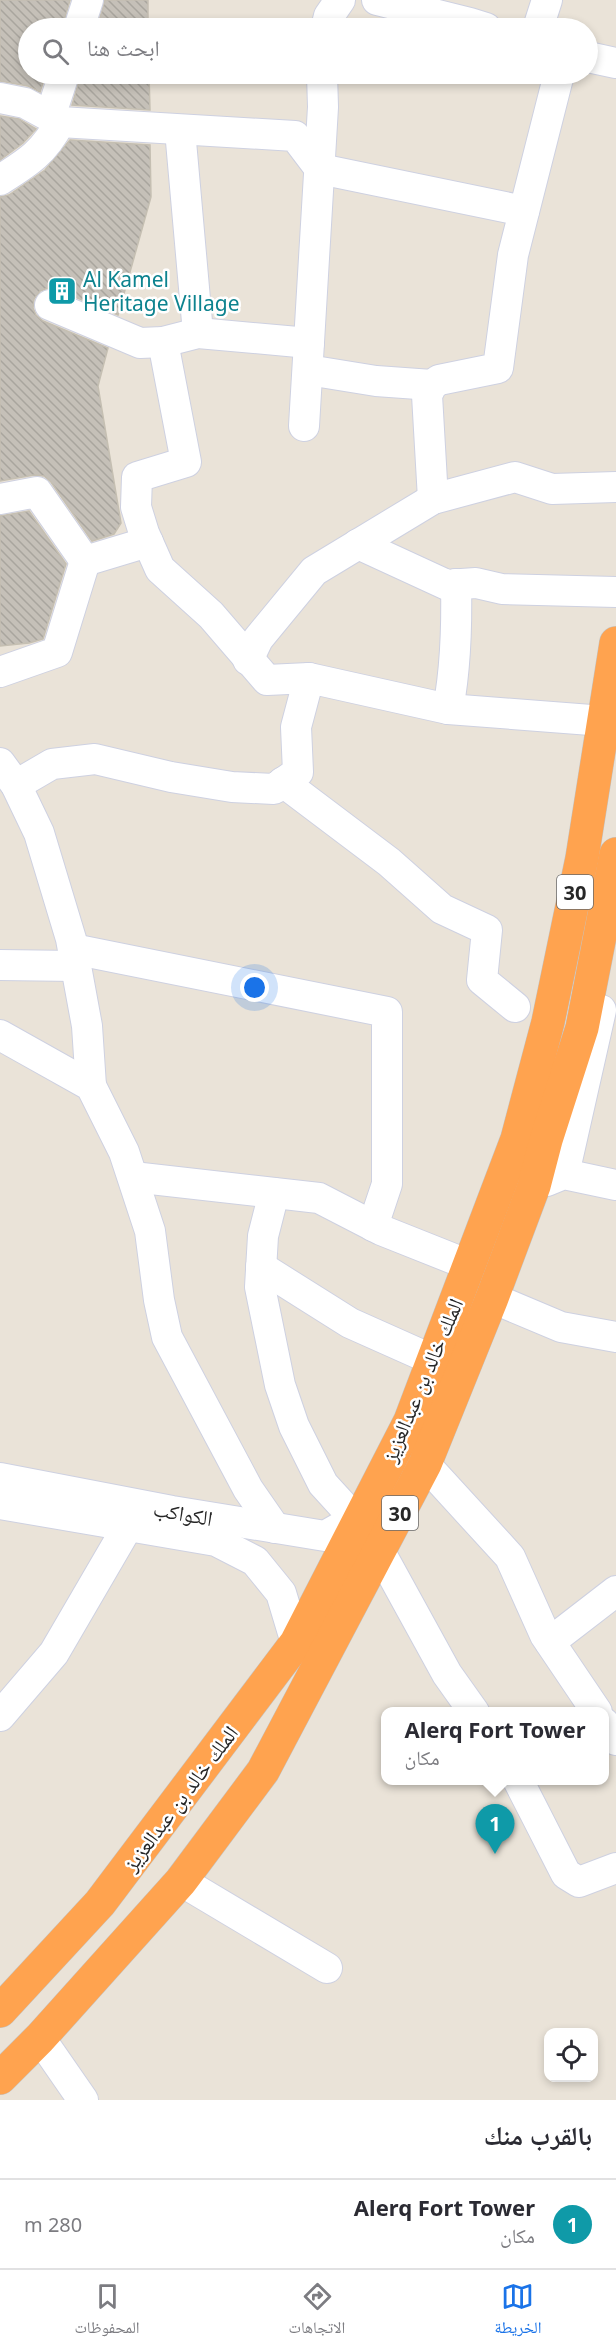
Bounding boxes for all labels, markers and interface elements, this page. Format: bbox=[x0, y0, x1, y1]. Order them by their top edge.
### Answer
search box bbox=[18, 18, 598, 84]
text: ابحث هنا bbox=[87, 32, 160, 62]
icon: search bbox=[39, 35, 72, 68]
place label: Al Kamel Heritage Village bbox=[83, 265, 239, 317]
building icon: Al Kamel Heritage Village bbox=[46, 275, 78, 307]
road number: 30 bbox=[557, 875, 593, 909]
your location bbox=[240, 973, 269, 1002]
street label: الملك خالد بن عبدالعزيز bbox=[374, 1294, 469, 1467]
street label: الكواكب bbox=[151, 1494, 215, 1532]
road number: 30 bbox=[382, 1496, 418, 1530]
popup bbox=[381, 1707, 609, 1785]
text: Alerq Fort Tower bbox=[404, 1714, 586, 1744]
street label: الملك خالد بن عبدالعزيز bbox=[115, 1720, 244, 1877]
text: مكان bbox=[404, 1744, 440, 1771]
pin: 1 bbox=[476, 1804, 514, 1854]
map controls bbox=[544, 2028, 598, 2082]
button: locate bbox=[544, 2028, 598, 2082]
text: بالقرب منك bbox=[484, 2117, 592, 2153]
text: Alerq Fort Tower bbox=[354, 2192, 535, 2222]
text: 280 m bbox=[24, 2211, 82, 2238]
text: 1 bbox=[567, 2211, 578, 2238]
text: مكان bbox=[500, 2222, 535, 2249]
tab: المحفوظات bbox=[75, 2280, 140, 2343]
tab: الاتجاهات bbox=[289, 2280, 345, 2343]
tab: الخريطة bbox=[494, 2280, 542, 2343]

